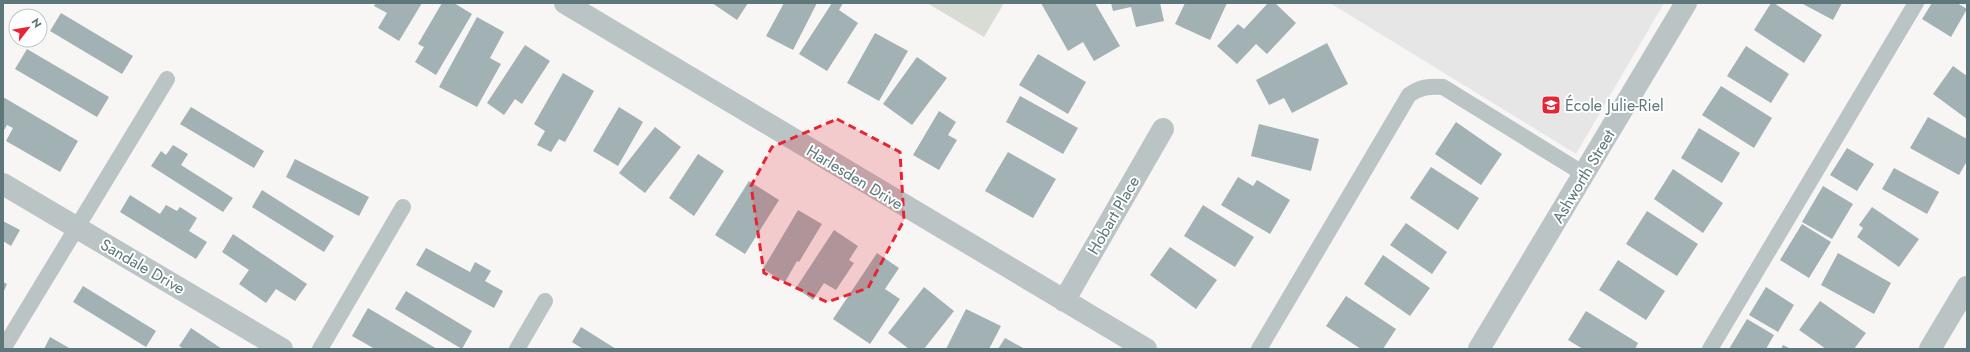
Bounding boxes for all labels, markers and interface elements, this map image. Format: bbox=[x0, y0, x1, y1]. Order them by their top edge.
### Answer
north arrow bbox=[8, 8, 48, 48]
text: N bbox=[27, 15, 46, 31]
school or university icon: École Julie-Riel bbox=[1540, 94, 1562, 116]
place label: École Julie-Riel bbox=[1565, 94, 1664, 117]
street label: Ashworth Street bbox=[1546, 125, 1621, 227]
street label: Harlesden Drive bbox=[802, 139, 907, 215]
street label: Hobart Place bbox=[1082, 172, 1145, 259]
street label: Sandale Drive bbox=[96, 233, 189, 300]

